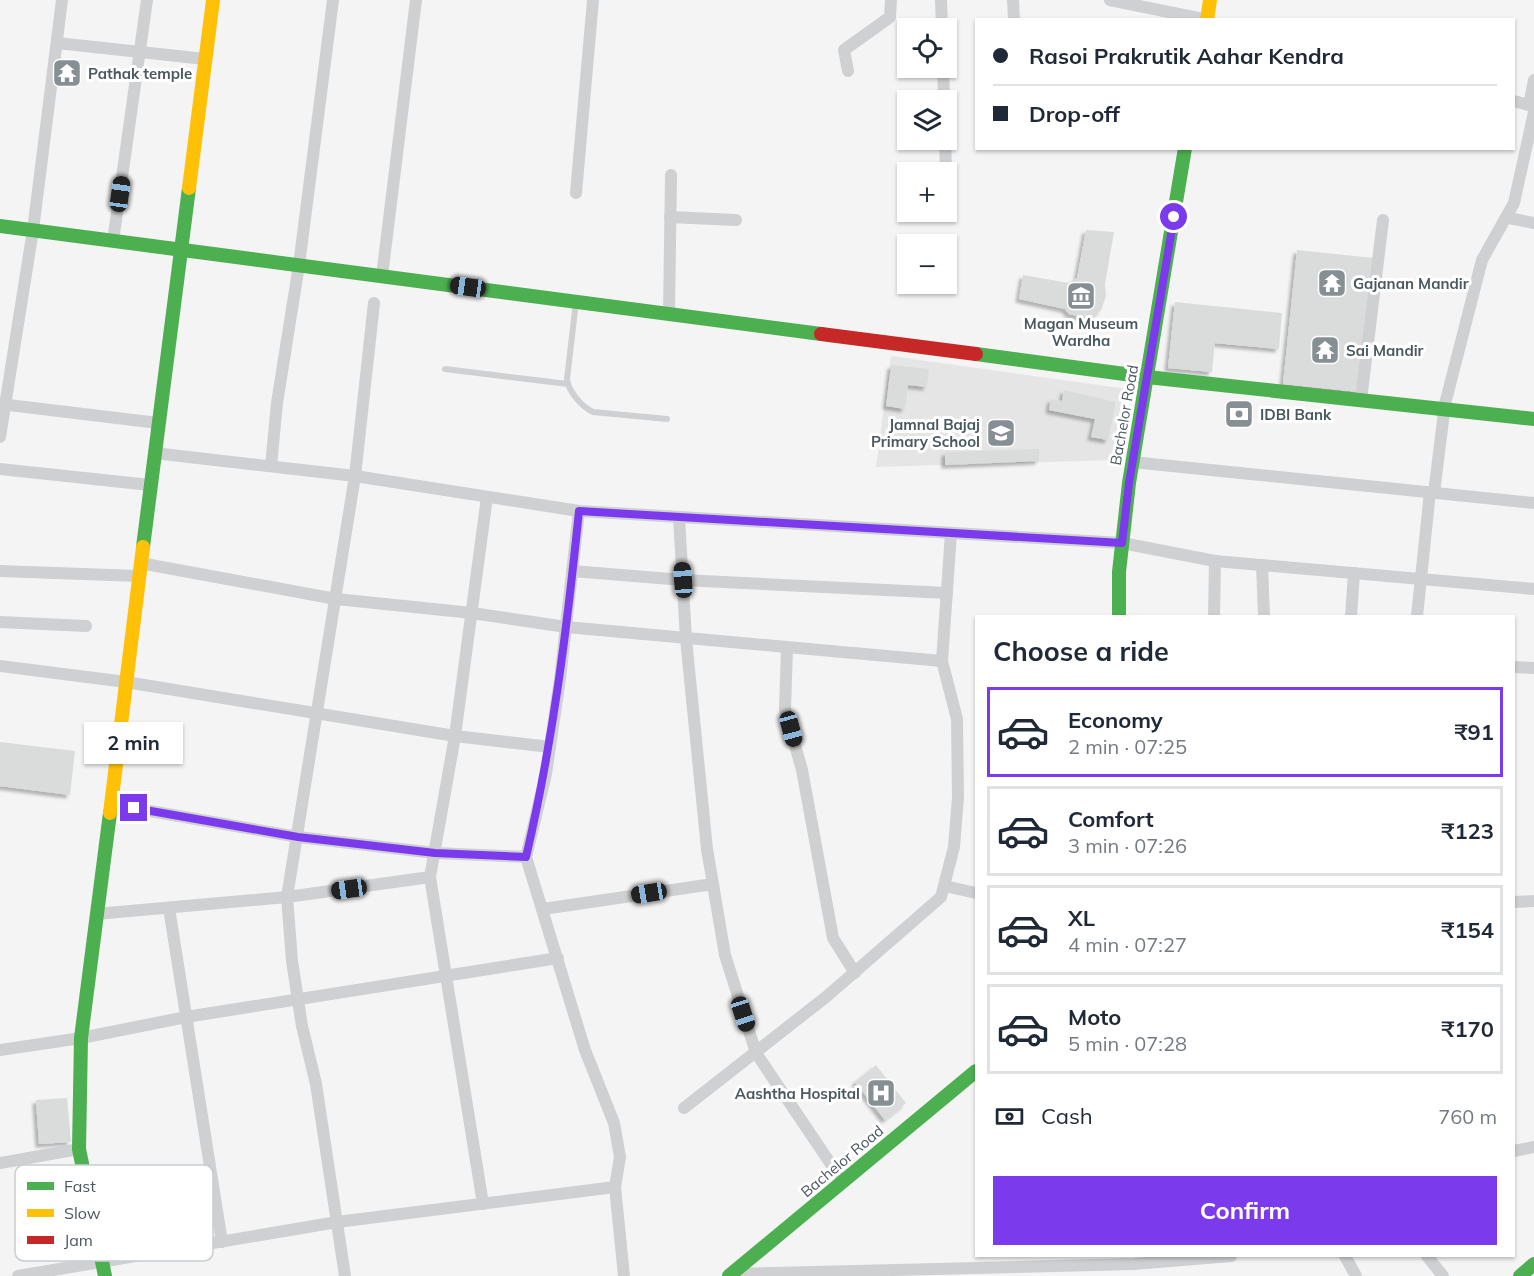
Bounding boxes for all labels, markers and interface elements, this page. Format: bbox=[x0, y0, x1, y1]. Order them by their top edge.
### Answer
map controls bbox=[897, 18, 957, 294]
button: locate bbox=[897, 18, 957, 78]
text: Rasoi Prakrutik Aahar Kendra bbox=[1029, 42, 1344, 70]
temple icon: Pathak temple bbox=[51, 57, 83, 89]
place label: Pathak temple bbox=[88, 64, 192, 83]
button: layers bbox=[897, 90, 957, 150]
text: Drop-off bbox=[1029, 100, 1120, 128]
button: + bbox=[897, 162, 957, 222]
car bbox=[109, 175, 131, 213]
route start bbox=[1160, 203, 1187, 230]
button: − bbox=[897, 234, 957, 294]
temple icon: Gajanan Mandir bbox=[1316, 267, 1348, 299]
place label: Gajanan Mandir bbox=[1353, 274, 1469, 293]
car bbox=[449, 276, 487, 298]
museum icon: Magan Museum Wardha bbox=[1065, 280, 1097, 312]
place label: Magan Museum Wardha bbox=[1024, 314, 1138, 350]
temple icon: Sai Mandir bbox=[1309, 334, 1341, 366]
place label: Sai Mandir bbox=[1346, 341, 1424, 360]
street label: Bachelor Road bbox=[1106, 363, 1142, 467]
bank icon: IDBI Bank bbox=[1223, 398, 1255, 430]
place label: IDBI Bank bbox=[1260, 405, 1332, 424]
place label: Jamnal Bajaj Primary School bbox=[871, 415, 980, 451]
school or university icon: Jamnal Bajaj Primary School bbox=[985, 417, 1017, 449]
car bbox=[673, 561, 693, 599]
text: Choose a ride bbox=[993, 634, 1169, 668]
icon: car bbox=[996, 705, 1050, 759]
text: Economy bbox=[1068, 706, 1163, 734]
car bbox=[778, 709, 804, 749]
text: ₹91 bbox=[1454, 718, 1494, 746]
callout: 2 min bbox=[84, 721, 184, 763]
text: 2 min bbox=[107, 730, 160, 755]
text: 2 min · 07:25 bbox=[1068, 734, 1187, 759]
route end bbox=[120, 794, 147, 821]
icon: car bbox=[996, 804, 1050, 858]
text: Comfort bbox=[1068, 805, 1154, 833]
text: ₹123 bbox=[1441, 817, 1494, 845]
text: 3 min · 07:26 bbox=[1068, 833, 1187, 858]
car bbox=[330, 878, 368, 900]
car bbox=[630, 881, 668, 905]
icon: car bbox=[996, 903, 1050, 957]
text: XL bbox=[1068, 904, 1095, 932]
text: ₹154 bbox=[1441, 916, 1494, 944]
text: 4 min · 07:27 bbox=[1068, 932, 1187, 957]
car bbox=[729, 994, 757, 1034]
icon: car bbox=[996, 1002, 1050, 1056]
text: Moto bbox=[1068, 1003, 1121, 1031]
text: ₹170 bbox=[1441, 1015, 1494, 1043]
text: 5 min · 07:28 bbox=[1068, 1031, 1187, 1056]
hospital icon: Aashtha Hospital bbox=[865, 1077, 897, 1109]
place label: Aashtha Hospital bbox=[735, 1084, 860, 1103]
icon: cash bbox=[993, 1100, 1026, 1133]
text: Cash bbox=[1041, 1102, 1093, 1130]
text: 760 m bbox=[1438, 1104, 1497, 1129]
street label: Bachelor Road bbox=[797, 1121, 887, 1201]
legend bbox=[15, 1165, 213, 1261]
text: Fast bbox=[64, 1176, 96, 1196]
button: Confirm bbox=[993, 1176, 1497, 1245]
text: Slow bbox=[64, 1203, 101, 1223]
text: Jam bbox=[64, 1230, 93, 1250]

